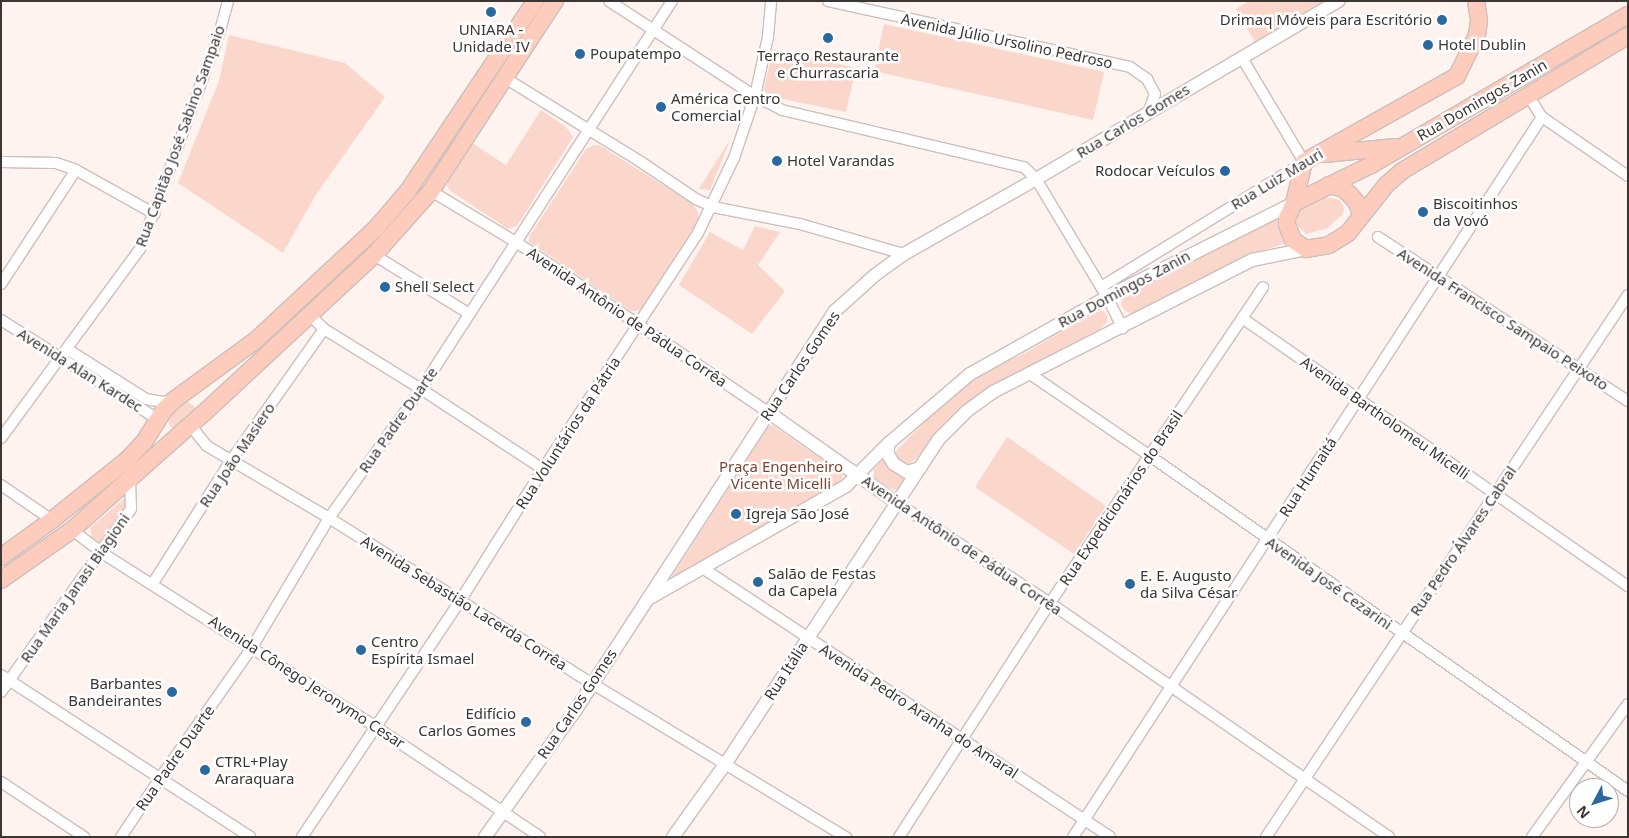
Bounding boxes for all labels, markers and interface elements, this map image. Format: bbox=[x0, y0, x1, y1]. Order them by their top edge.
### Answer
marker: UNIARA - Unidade IV bbox=[485, 6, 497, 18]
street label: Avenida Júlio Ursolino Pedroso bbox=[900, 10, 1114, 72]
place label: Drimaq Móveis para Escritório bbox=[1220, 11, 1432, 29]
marker: Drimaq Móveis para Escritório bbox=[1436, 14, 1448, 26]
place label: UNIARA - Unidade IV bbox=[452, 20, 530, 55]
street label: Rua Capitão José Sabino Sampaio bbox=[131, 23, 229, 249]
marker: Terraço Restaurante e Churrascaria bbox=[822, 32, 834, 44]
place label: Hotel Dublin bbox=[1438, 36, 1526, 54]
marker: Hotel Dublin bbox=[1422, 39, 1434, 51]
place label: Poupatempo bbox=[590, 45, 681, 63]
place label: Terraço Restaurante e Churrascaria bbox=[757, 46, 899, 81]
marker: Poupatempo bbox=[574, 48, 586, 60]
street label: Rua Domingos Zanin bbox=[1414, 55, 1550, 145]
street label: Rua Carlos Gomes bbox=[1073, 80, 1193, 162]
place label: América Centro Comercial bbox=[671, 89, 780, 124]
marker: América Centro Comercial bbox=[655, 101, 667, 113]
street label: Rua Luiz Mauri bbox=[1228, 144, 1326, 214]
place label: Hotel Varandas bbox=[787, 152, 894, 170]
marker: Hotel Varandas bbox=[771, 155, 783, 167]
place label: Rodocar Veículos bbox=[1095, 162, 1215, 180]
marker: Rodocar Veículos bbox=[1219, 165, 1231, 177]
place label: Biscoitinhos da Vovó bbox=[1433, 194, 1518, 229]
marker: Biscoitinhos da Vovó bbox=[1417, 206, 1429, 218]
street label: Avenida Antônio de Pádua Corrêa bbox=[524, 243, 730, 391]
street label: Avenida Francisco Sampaio Peixoto bbox=[1394, 244, 1612, 394]
street label: Rua Domingos Zanin bbox=[1055, 247, 1193, 331]
place label: Shell Select bbox=[395, 278, 474, 296]
marker: Shell Select bbox=[379, 281, 391, 293]
street label: Rua Carlos Gomes bbox=[757, 308, 843, 424]
street label: Avenida Alan Kardec bbox=[14, 324, 146, 416]
street label: Rua Voluntários da Pátria bbox=[512, 353, 624, 513]
street label: Avenida Bartholomeu Micelli bbox=[1297, 353, 1473, 483]
street label: Rua Padre Duarte bbox=[355, 364, 441, 476]
street label: Rua João Masiero bbox=[195, 399, 279, 511]
street label: Rua Expedicionários do Brasil bbox=[1056, 407, 1186, 589]
street label: Rua Humaitá bbox=[1276, 434, 1340, 520]
park label: Praça Engenheiro Vicente Micelli bbox=[719, 457, 843, 492]
street label: Rua Pedro Álvares Cabral bbox=[1406, 463, 1520, 619]
street label: Avenida Antônio de Pádua Corrêa bbox=[859, 471, 1065, 619]
place label: Igreja São José bbox=[746, 505, 849, 523]
marker: Igreja São José bbox=[730, 508, 742, 520]
street label: Rua Maria Janasi Biagioni bbox=[17, 510, 133, 666]
street label: Avenida Sebastião Lacerda Corrêa bbox=[358, 532, 570, 674]
street label: Avenida José Cezarini bbox=[1263, 533, 1395, 633]
place label: Salão de Festas da Capela bbox=[768, 564, 876, 599]
place label: E. E. Augusto da Silva César bbox=[1140, 566, 1237, 601]
marker: Salão de Festas da Capela bbox=[752, 576, 764, 588]
marker: E. E. Augusto da Silva César bbox=[1124, 578, 1136, 590]
street label: Avenida Cônego Jeronymo Cesar bbox=[206, 612, 408, 752]
place label: Centro Espírita Ismael bbox=[371, 632, 474, 667]
street label: Rua Itália bbox=[760, 638, 812, 704]
street label: Avenida Pedro Aranha do Amaral bbox=[816, 640, 1022, 782]
marker: Centro Espírita Ismael bbox=[355, 644, 367, 656]
street label: Rua Carlos Gomes bbox=[534, 646, 620, 762]
place label: Barbantes Bandeirantes bbox=[68, 674, 162, 709]
marker: Barbantes Bandeirantes bbox=[166, 686, 178, 698]
street label: Rua Padre Duarte bbox=[132, 702, 218, 814]
place label: Edifício Carlos Gomes bbox=[418, 704, 516, 739]
marker: Edifício Carlos Gomes bbox=[520, 716, 532, 728]
place label: CTRL+Play Araraquara bbox=[215, 752, 294, 787]
marker: CTRL+Play Araraquara bbox=[199, 764, 211, 776]
north arrow bbox=[1569, 778, 1619, 828]
text: N bbox=[1572, 802, 1594, 823]

